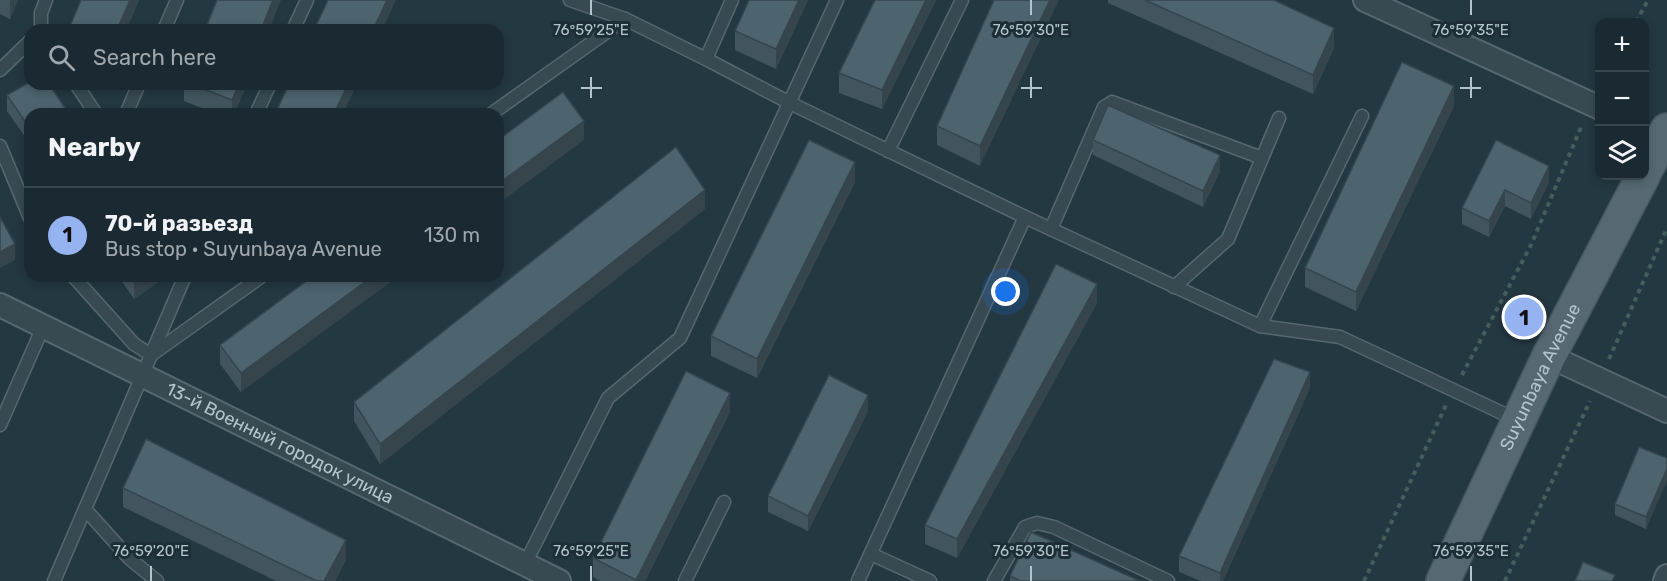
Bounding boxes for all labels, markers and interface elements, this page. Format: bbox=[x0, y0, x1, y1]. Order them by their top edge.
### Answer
map controls bbox=[1595, 18, 1649, 180]
button: + bbox=[1595, 18, 1649, 72]
text: 76°59'25"E bbox=[553, 21, 629, 39]
text: 76°59'30"E bbox=[993, 21, 1069, 39]
text: 76°59'35"E bbox=[1433, 21, 1509, 39]
search box bbox=[24, 24, 504, 90]
icon: search bbox=[45, 41, 78, 74]
text: Search here bbox=[93, 44, 216, 71]
button: − bbox=[1595, 72, 1649, 126]
button: layers bbox=[1595, 126, 1649, 180]
text: Nearby bbox=[48, 132, 141, 163]
text: 70-й разьезд bbox=[105, 210, 253, 237]
text: 1 bbox=[63, 223, 72, 247]
text: 130 m bbox=[424, 223, 480, 247]
text: Bus stop · Suyunbaya Avenue bbox=[105, 237, 382, 261]
your location bbox=[991, 277, 1020, 306]
pin: 1 bbox=[1504, 294, 1544, 340]
street label: Suyunbaya Avenue bbox=[1495, 300, 1585, 454]
street label: 13-й Военный городок улица bbox=[162, 378, 397, 509]
text: 76°59'20"E bbox=[113, 542, 189, 560]
text: 76°59'25"E bbox=[553, 542, 629, 560]
text: 76°59'30"E bbox=[993, 542, 1069, 560]
text: 76°59'35"E bbox=[1433, 542, 1509, 560]

